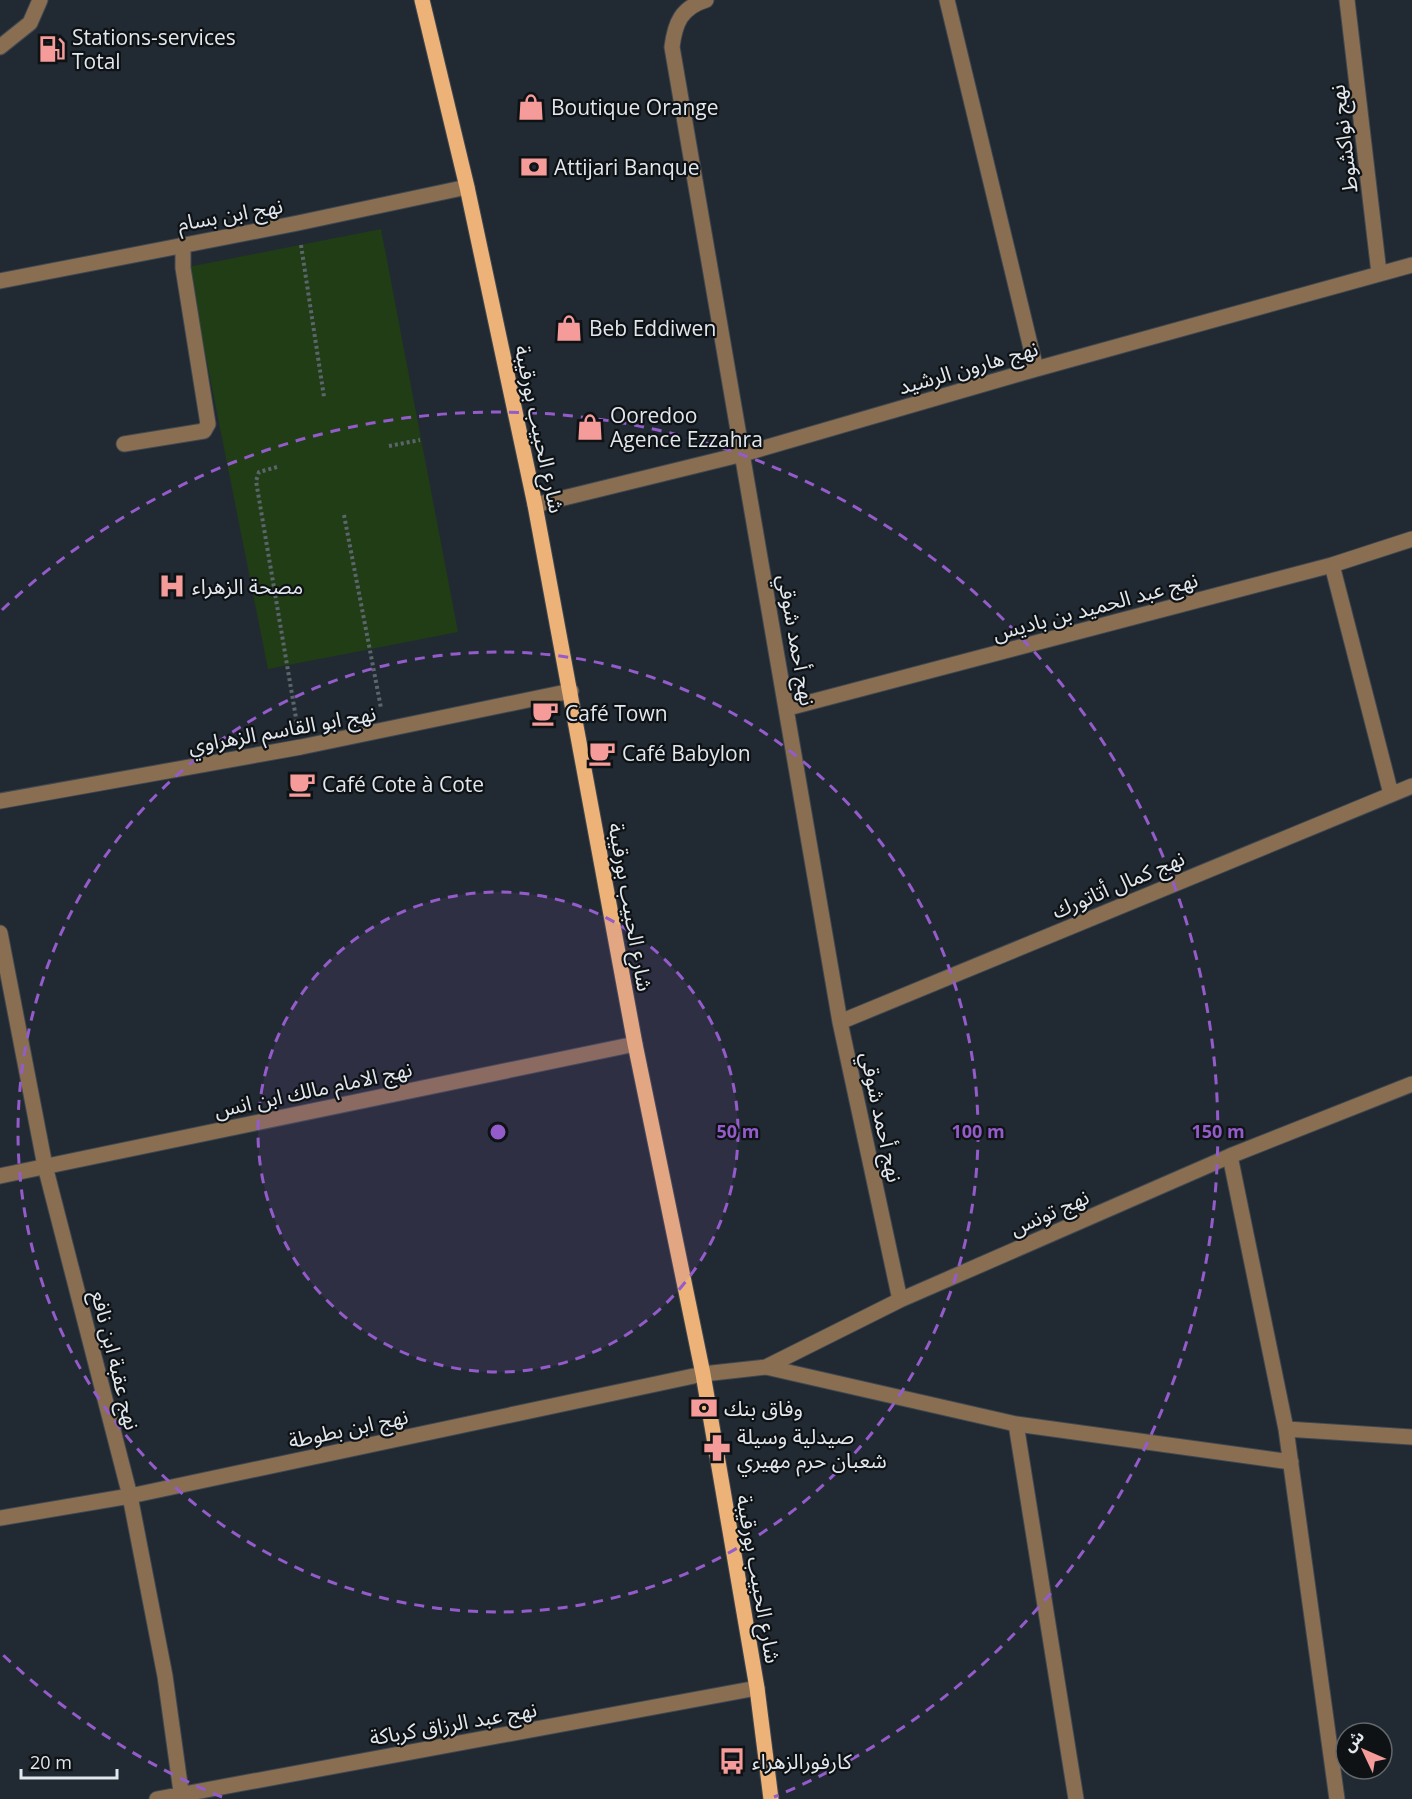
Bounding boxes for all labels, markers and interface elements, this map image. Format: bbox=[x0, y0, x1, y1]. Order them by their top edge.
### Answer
place label: Stations-services Total bbox=[72, 23, 236, 75]
fuel station icon: Stations-services Total bbox=[37, 34, 67, 64]
street label: نهج نواكشوط bbox=[1322, 83, 1366, 195]
shop icon: Boutique Orange bbox=[516, 92, 546, 122]
place label: Boutique Orange bbox=[551, 93, 719, 121]
bank icon: Attijari Banque bbox=[519, 152, 549, 182]
place label: Attijari Banque bbox=[554, 153, 700, 181]
street label: نهج ابن بسام bbox=[175, 191, 285, 240]
shop icon: Beb Eddiwen bbox=[554, 313, 584, 343]
place label: Beb Eddiwen bbox=[589, 314, 716, 342]
street label: نهج هارون الرشيد bbox=[895, 334, 1042, 402]
street label: شارع الحبيب بورقيبة bbox=[507, 342, 571, 516]
place label: Ooredoo Agence Ezzahra bbox=[610, 401, 763, 453]
shop icon: Ooredoo Agence Ezzahra bbox=[575, 412, 605, 442]
street label: نهج عبد الحميد بن باديس bbox=[989, 565, 1201, 649]
hospital icon: مصحة الزهراء bbox=[157, 571, 187, 601]
place label: مصحة الزهراء bbox=[192, 572, 303, 600]
street label: نهج أحمد شوقي bbox=[769, 572, 822, 708]
cafe icon: Café Town bbox=[530, 698, 560, 728]
street label: نهج ابو القاسم الزهراوي bbox=[186, 699, 379, 762]
place label: Café Town bbox=[565, 699, 668, 727]
cafe icon: Café Babylon bbox=[587, 738, 617, 768]
place label: Café Babylon bbox=[622, 739, 751, 767]
cafe icon: Café Cote à Cote bbox=[287, 769, 317, 799]
place label: Café Cote à Cote bbox=[322, 770, 484, 798]
street label: شارع الحبيب بورقيبة bbox=[600, 820, 660, 994]
street label: نهج كمال أتاتورك bbox=[1047, 843, 1189, 926]
street label: نهج أحمد شوقي bbox=[852, 1049, 909, 1185]
street label: نهج الامام مالك ابن انس bbox=[212, 1054, 415, 1127]
text: 50 m bbox=[717, 1119, 759, 1143]
text: 100 m bbox=[951, 1119, 1005, 1143]
text: 150 m bbox=[1191, 1119, 1245, 1143]
centre of rings bbox=[488, 1122, 508, 1142]
street label: نهج تونس bbox=[1005, 1182, 1094, 1244]
street label: نهج عقبة ابن نافع bbox=[83, 1287, 147, 1433]
bank icon: وفاق بنك bbox=[689, 1393, 719, 1423]
place label: وفاق بنك bbox=[724, 1394, 803, 1422]
street label: نهج ابن بطوطة bbox=[286, 1402, 411, 1456]
place label: صيدلية وسيلة شعبان حرم مهيري bbox=[737, 1422, 887, 1477]
pharmacy icon: صيدلية وسيلة شعبان حرم مهيري bbox=[702, 1433, 732, 1463]
street label: شارع الحبيب بورقيبة bbox=[728, 1492, 788, 1666]
street label: نهج عبد الرزاق كرباكة bbox=[367, 1695, 539, 1753]
north arrow bbox=[1334, 1721, 1394, 1781]
text: ش bbox=[1338, 1725, 1369, 1756]
scale bar bbox=[21, 1742, 117, 1780]
bus stop icon: كارفورالزهراء bbox=[717, 1746, 747, 1776]
place label: كارفورالزهراء bbox=[752, 1747, 852, 1775]
text: 20 m bbox=[30, 1750, 72, 1774]

